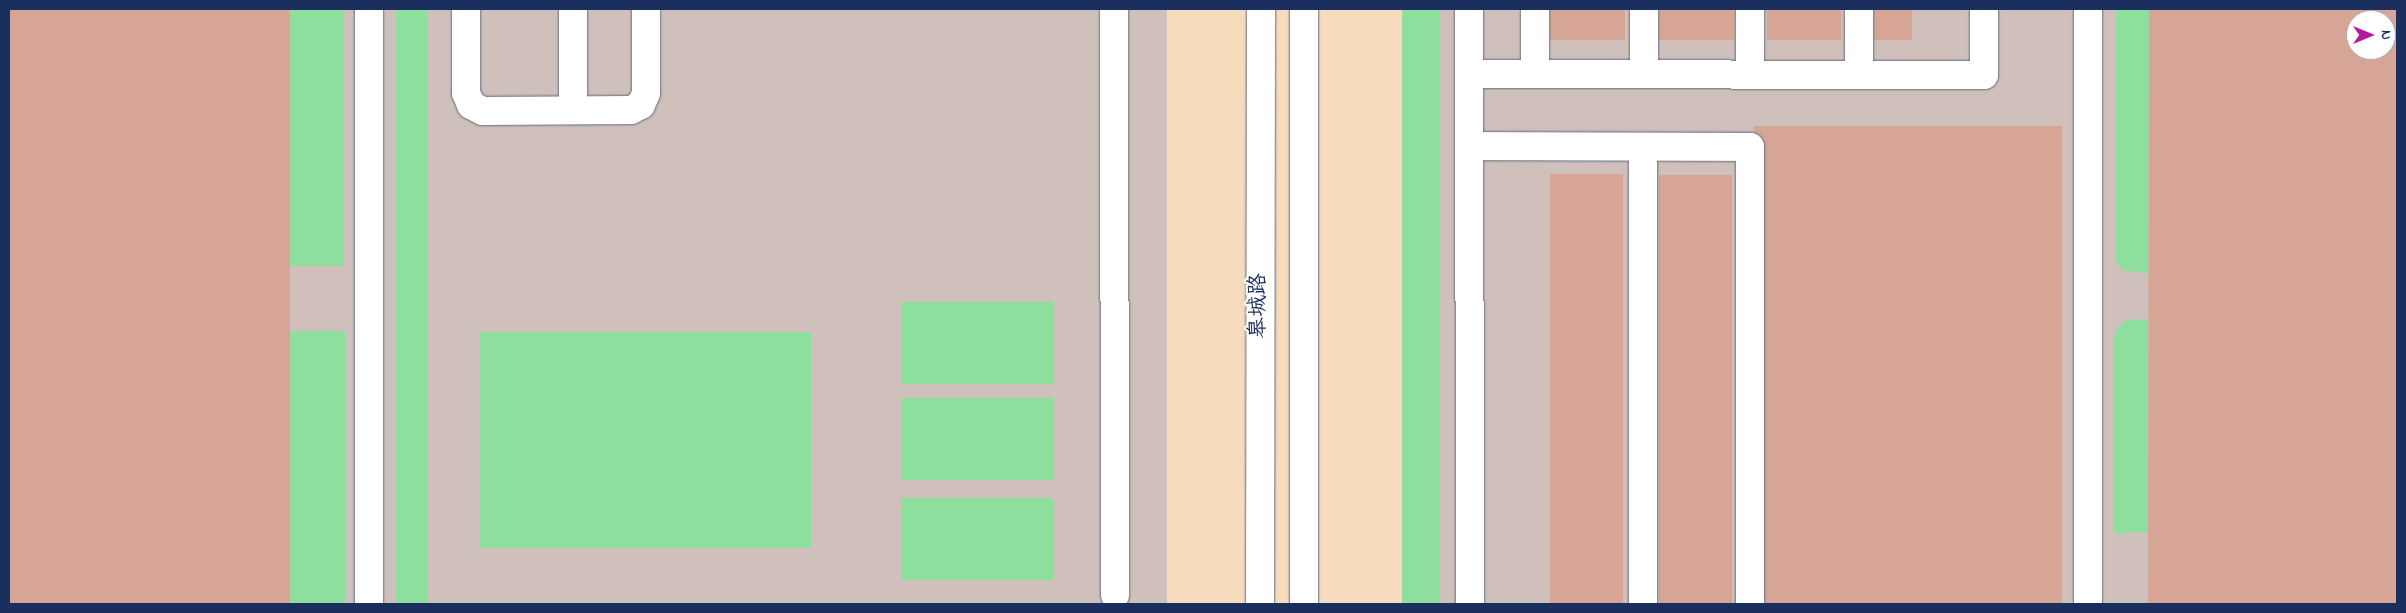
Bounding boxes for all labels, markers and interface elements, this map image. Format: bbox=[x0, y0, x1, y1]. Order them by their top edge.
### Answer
north arrow bbox=[2346, 10, 2396, 60]
text: N bbox=[2375, 30, 2396, 40]
street label: 皋城路 bbox=[1247, 273, 1273, 339]

